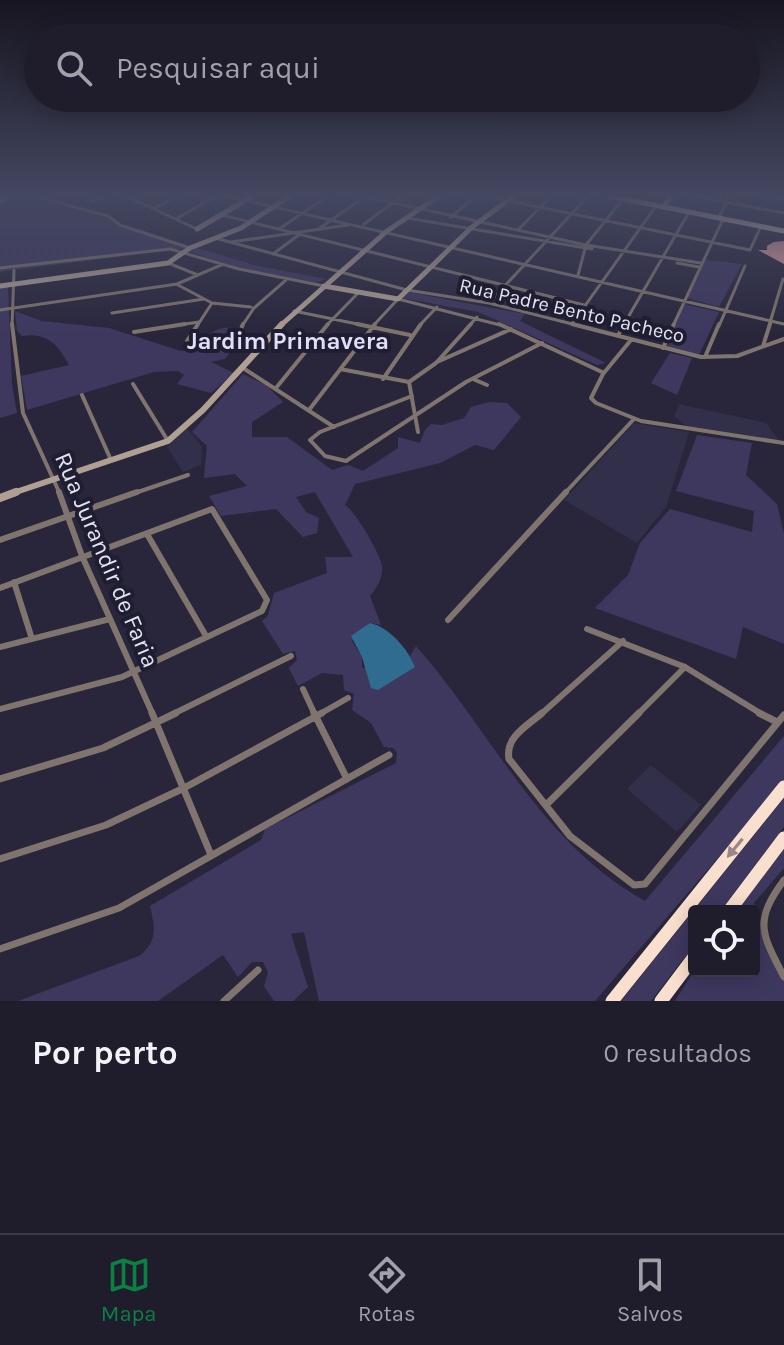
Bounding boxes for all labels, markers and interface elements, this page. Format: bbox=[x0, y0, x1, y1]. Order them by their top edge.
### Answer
search box bbox=[24, 24, 760, 112]
icon: search bbox=[52, 46, 96, 90]
text: Pesquisar aqui bbox=[116, 50, 320, 86]
street label: Rua Padre Bento Pacheco bbox=[457, 273, 687, 348]
district label: Jardim Primavera bbox=[187, 327, 389, 355]
street label: Rua Jurandir de Faria bbox=[49, 448, 165, 672]
one-way arrow bbox=[727, 838, 744, 858]
map controls bbox=[688, 905, 760, 977]
button: locate bbox=[688, 905, 760, 977]
text: Por perto bbox=[32, 1033, 178, 1073]
text: 0 resultados bbox=[604, 1038, 752, 1069]
tab: Mapa bbox=[101, 1253, 156, 1327]
tab: Rotas bbox=[358, 1253, 415, 1327]
tab: Salvos bbox=[617, 1253, 683, 1327]

